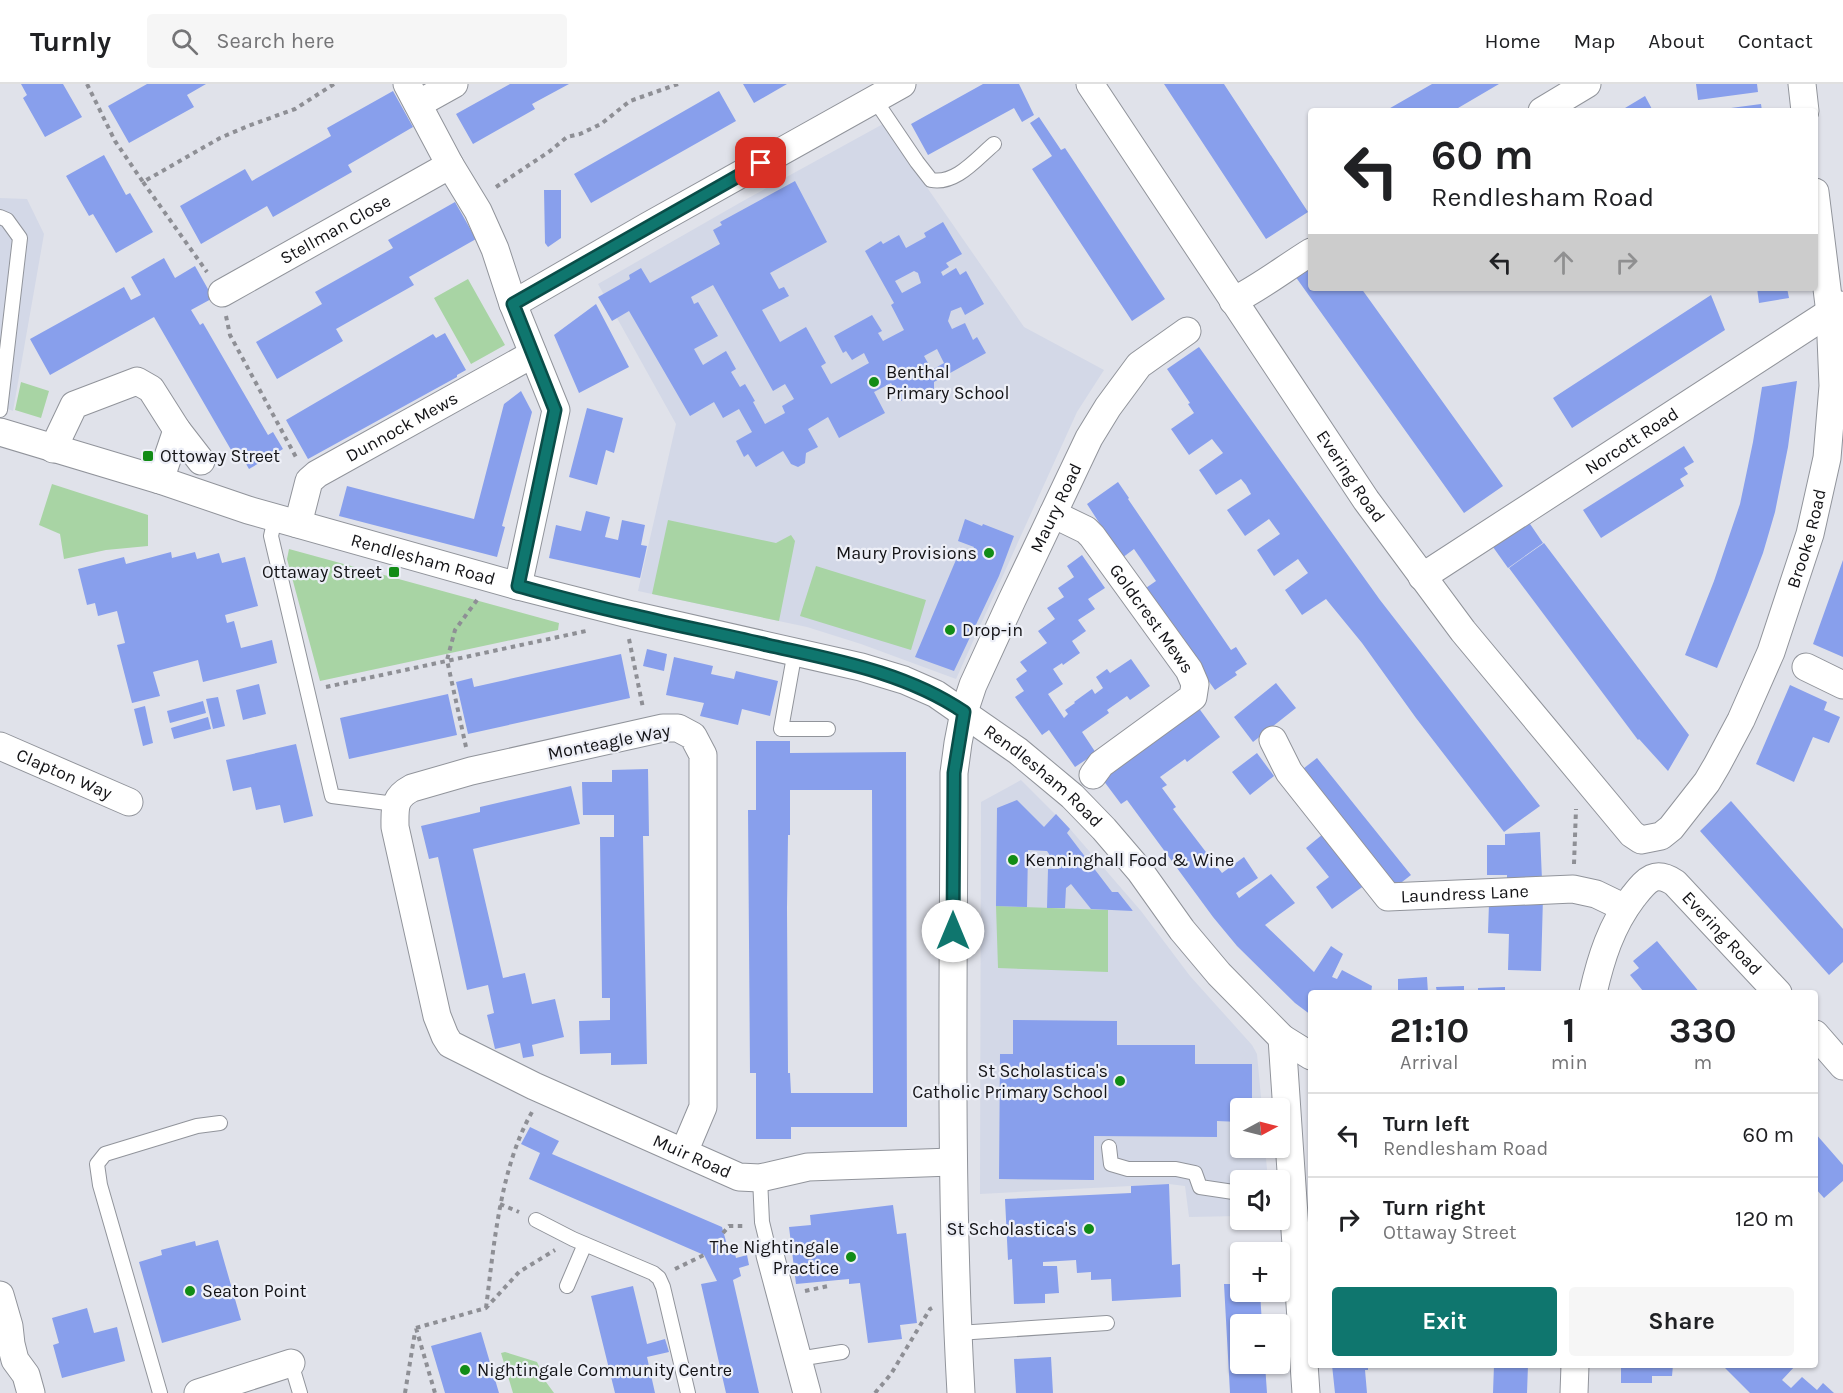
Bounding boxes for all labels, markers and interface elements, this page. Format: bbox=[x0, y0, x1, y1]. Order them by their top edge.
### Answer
search box bbox=[147, 14, 567, 68]
text: Turnly bbox=[30, 25, 111, 58]
icon: search bbox=[168, 25, 201, 58]
text: Search here bbox=[216, 28, 335, 54]
text: Home bbox=[1485, 29, 1541, 53]
text: Map bbox=[1574, 29, 1615, 53]
text: About bbox=[1648, 29, 1705, 53]
text: Contact bbox=[1738, 29, 1813, 53]
text: 60 m bbox=[1431, 130, 1534, 180]
icon: left bbox=[1332, 132, 1410, 210]
pin bbox=[735, 137, 786, 188]
icon: arrive bbox=[744, 146, 777, 179]
text: Rendlesham Road bbox=[1431, 181, 1654, 213]
street label: Stellman Close bbox=[276, 190, 395, 269]
icon: left bbox=[1484, 246, 1517, 279]
icon: ahead bbox=[1547, 246, 1580, 279]
icon: right bbox=[1610, 246, 1643, 279]
place label: Benthal Primary School bbox=[886, 361, 1010, 404]
marker: Benthal Primary School bbox=[867, 375, 881, 389]
street label: Dunnock Mews bbox=[342, 387, 462, 467]
street label: Norcott Road bbox=[1581, 402, 1683, 479]
street label: Evering Road bbox=[1312, 426, 1390, 527]
place label: Ottoway Street bbox=[160, 445, 280, 467]
marker: Ottoway Street bbox=[141, 449, 155, 463]
street label: Maury Road bbox=[1025, 459, 1087, 556]
street label: Brooke Road bbox=[1782, 487, 1831, 591]
street label: Rendlesham Road bbox=[348, 529, 498, 590]
place label: Maury Provisions bbox=[836, 542, 977, 564]
marker: Maury Provisions bbox=[982, 546, 996, 560]
street label: Goldcrest Mews bbox=[1105, 559, 1199, 678]
place label: Ottaway Street bbox=[262, 561, 382, 583]
marker: Ottaway Street bbox=[387, 565, 401, 579]
place label: Drop-in bbox=[962, 619, 1023, 641]
marker: Drop-in bbox=[943, 623, 957, 637]
street label: Monteagle Way bbox=[546, 719, 673, 765]
street label: Rendlesham Road bbox=[980, 720, 1107, 832]
street label: Clapton Way bbox=[13, 743, 116, 805]
place label: Kenninghall Food & Wine bbox=[1025, 849, 1234, 871]
marker: Kenninghall Food & Wine bbox=[1006, 853, 1020, 867]
street label: Laundress Lane bbox=[1400, 880, 1529, 907]
street label: Evering Road bbox=[1677, 887, 1767, 980]
position arrow bbox=[921, 899, 985, 963]
text: 21:10 bbox=[1389, 1009, 1469, 1051]
text: 1 bbox=[1563, 1009, 1576, 1051]
text: 330 bbox=[1669, 1009, 1737, 1051]
text: Arrival bbox=[1400, 1051, 1459, 1074]
text: min bbox=[1551, 1051, 1588, 1074]
text: m bbox=[1693, 1051, 1712, 1074]
place label: St Scholastica's Catholic Primary School bbox=[912, 1060, 1108, 1103]
marker: St Scholastica's Catholic Primary School bbox=[1113, 1074, 1127, 1088]
north arrow bbox=[1230, 1098, 1290, 1158]
map controls bbox=[1230, 1098, 1290, 1374]
text: Turn left bbox=[1383, 1111, 1470, 1137]
icon: left bbox=[1332, 1119, 1365, 1152]
text: 60 m bbox=[1743, 1122, 1794, 1148]
street label: Muir Road bbox=[649, 1129, 735, 1183]
text: Rendlesham Road bbox=[1383, 1137, 1548, 1160]
button: sound bbox=[1230, 1170, 1290, 1230]
text: Turn right bbox=[1383, 1195, 1486, 1221]
icon: right bbox=[1332, 1203, 1365, 1236]
text: 120 m bbox=[1735, 1206, 1794, 1232]
place label: St Scholastica's bbox=[947, 1218, 1077, 1240]
text: Ottaway Street bbox=[1383, 1221, 1516, 1244]
marker: St Scholastica's bbox=[1082, 1222, 1096, 1236]
place label: The Nightingale Practice bbox=[710, 1236, 839, 1279]
button: + bbox=[1230, 1242, 1290, 1302]
marker: The Nightingale Practice bbox=[844, 1250, 858, 1264]
place label: Seaton Point bbox=[202, 1280, 307, 1302]
marker: Seaton Point bbox=[183, 1284, 197, 1298]
button: Exit bbox=[1332, 1287, 1557, 1356]
button: Share bbox=[1569, 1287, 1794, 1356]
button: − bbox=[1230, 1314, 1290, 1374]
place label: Nightingale Community Centre bbox=[477, 1359, 732, 1381]
marker: Nightingale Community Centre bbox=[458, 1363, 472, 1377]

